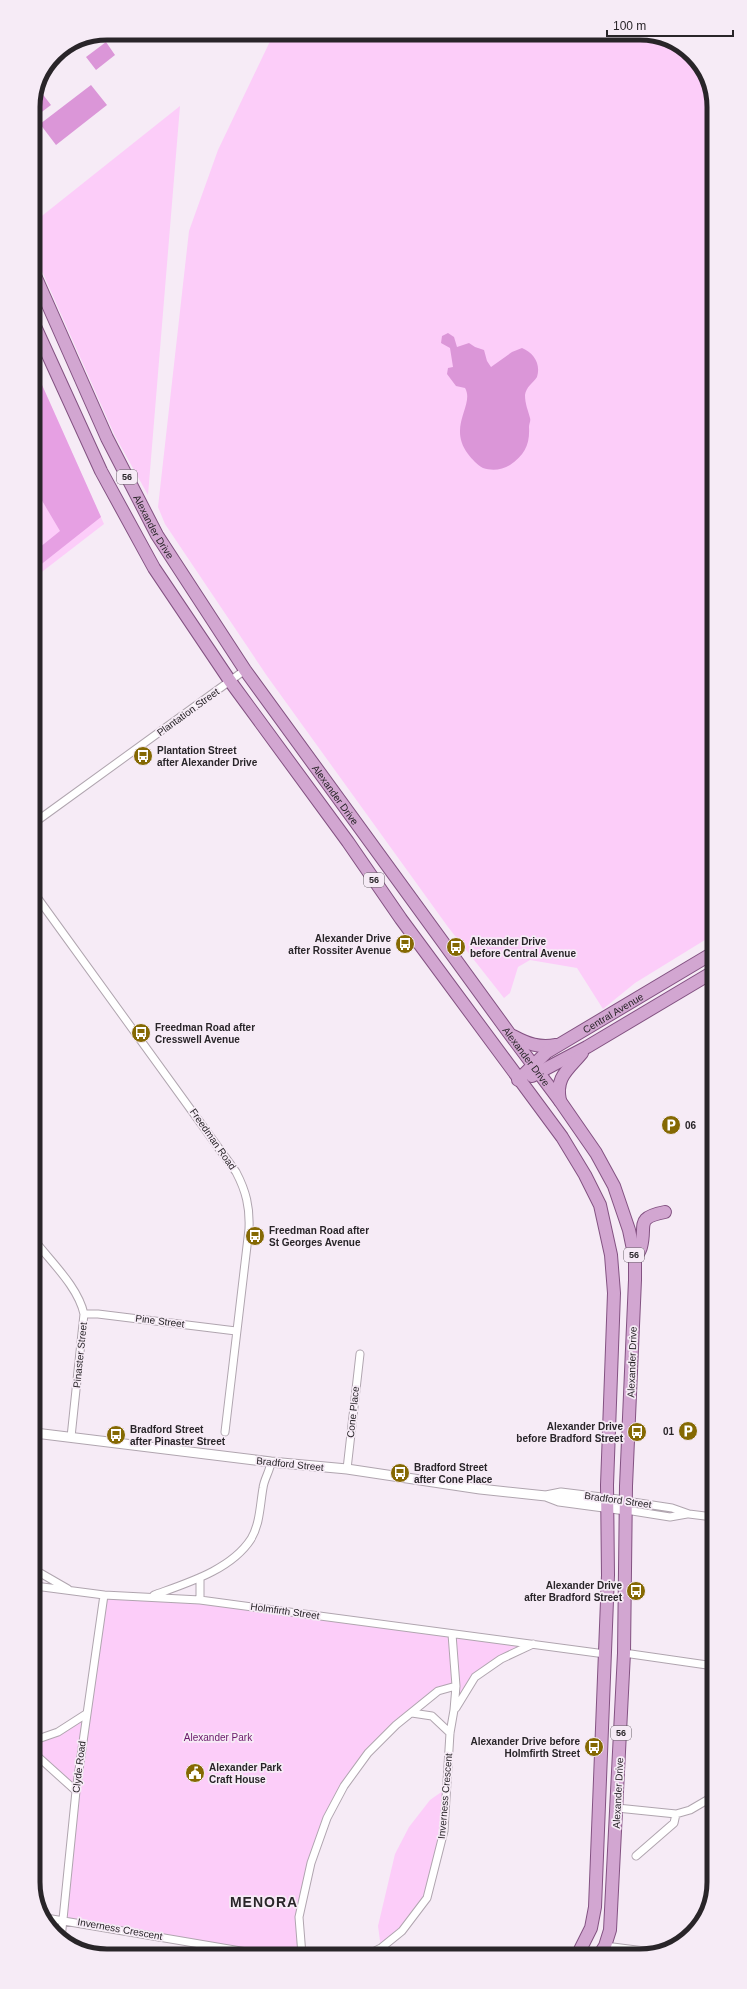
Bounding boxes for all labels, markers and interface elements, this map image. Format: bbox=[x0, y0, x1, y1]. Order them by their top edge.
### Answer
scale bar bbox=[607, 12, 733, 38]
text: 100 m bbox=[613, 19, 646, 33]
road number: 56 bbox=[117, 470, 137, 484]
street label: Alexander Drive bbox=[132, 493, 176, 561]
street label: Plantation Street bbox=[155, 686, 221, 738]
bus stop icon: Plantation Street after Alexander Drive bbox=[132, 745, 154, 767]
place label: Plantation Street after Alexander Drive bbox=[157, 745, 258, 768]
street label: Alexander Drive bbox=[310, 763, 361, 827]
road number: 56 bbox=[364, 873, 384, 887]
place label: Alexander Drive after Rossiter Avenue bbox=[288, 933, 391, 956]
bus stop icon: Alexander Drive after Rossiter Avenue bbox=[394, 933, 416, 955]
bus stop icon: Alexander Drive before Central Avenue bbox=[445, 936, 467, 958]
place label: Alexander Drive before Central Avenue bbox=[470, 936, 576, 959]
street label: Central Avenue bbox=[581, 990, 645, 1035]
bus stop icon: Freedman Road after Cresswell Avenue bbox=[130, 1022, 152, 1044]
place label: Freedman Road after Cresswell Avenue bbox=[155, 1022, 255, 1045]
street label: Alexander Drive bbox=[501, 1025, 553, 1089]
street label: Freedman Road bbox=[188, 1106, 238, 1172]
parking icon: 06 bbox=[660, 1114, 682, 1136]
place label: 06 bbox=[685, 1120, 697, 1131]
bus stop icon: Freedman Road after St Georges Avenue bbox=[244, 1225, 266, 1247]
place label: Freedman Road after St Georges Avenue bbox=[269, 1225, 369, 1248]
road number: 56 bbox=[624, 1248, 644, 1262]
street label: Pine Street bbox=[135, 1313, 185, 1329]
street label: Pinaster Street bbox=[71, 1321, 89, 1388]
street label: Alexander Drive bbox=[625, 1326, 639, 1398]
street label: Cone Place bbox=[345, 1385, 361, 1438]
parking icon: 01 bbox=[677, 1420, 699, 1442]
place label: Alexander Drive before Bradford Street bbox=[516, 1421, 624, 1444]
bus stop icon: Alexander Drive before Bradford Street bbox=[626, 1421, 648, 1443]
bus stop icon: Bradford Street after Pinaster Street bbox=[105, 1424, 127, 1446]
place label: Bradford Street after Pinaster Street bbox=[130, 1424, 226, 1447]
place label: 01 bbox=[663, 1426, 674, 1437]
street label: Bradford Street bbox=[256, 1455, 325, 1473]
bus stop icon: Bradford Street after Cone Place bbox=[389, 1462, 411, 1484]
place label: Bradford Street after Cone Place bbox=[414, 1462, 493, 1485]
street label: Bradford Street bbox=[584, 1490, 653, 1510]
place label: Alexander Drive after Bradford Street bbox=[524, 1580, 623, 1603]
bus stop icon: Alexander Drive after Bradford Street bbox=[625, 1580, 647, 1602]
street label: Holmfirth Street bbox=[250, 1601, 320, 1621]
road number: 56 bbox=[611, 1726, 631, 1740]
park label: Alexander Park bbox=[184, 1732, 253, 1743]
place label: Alexander Drive before Holmfirth Street bbox=[471, 1736, 581, 1759]
bus stop icon: Alexander Drive before Holmfirth Street bbox=[583, 1736, 605, 1758]
street label: Clyde Road bbox=[70, 1740, 88, 1794]
street label: Inverness Crescent bbox=[436, 1752, 454, 1839]
street label: Alexander Drive bbox=[611, 1757, 625, 1829]
public building icon: Alexander Park Craft House bbox=[184, 1762, 206, 1784]
place label: Alexander Park Craft House bbox=[209, 1762, 282, 1785]
district label: MENORA bbox=[230, 1894, 298, 1910]
street label: Inverness Crescent bbox=[77, 1916, 164, 1942]

